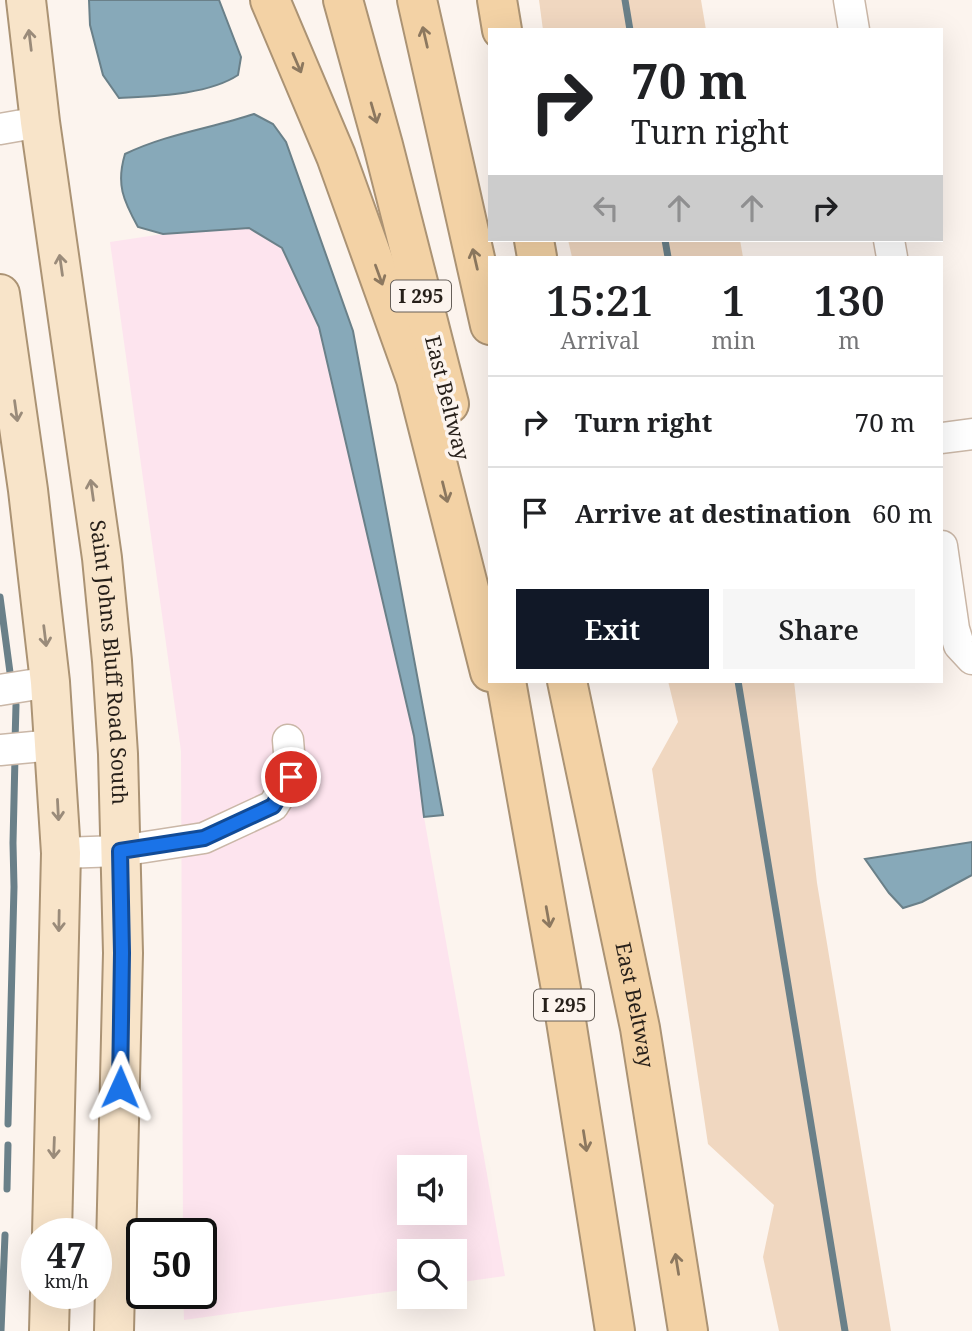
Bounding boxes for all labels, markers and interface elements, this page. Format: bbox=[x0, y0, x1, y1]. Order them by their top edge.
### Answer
one-way arrow bbox=[418, 26, 432, 49]
one-way arrow bbox=[24, 29, 37, 52]
text: 70 m bbox=[631, 47, 747, 113]
one-way arrow bbox=[291, 52, 304, 73]
icon: right bbox=[516, 56, 607, 147]
one-way arrow bbox=[369, 102, 382, 124]
text: Turn right bbox=[631, 110, 789, 153]
icon: left bbox=[587, 189, 625, 227]
icon: ahead bbox=[660, 189, 698, 227]
icon: ahead bbox=[733, 189, 771, 227]
icon: right bbox=[806, 189, 844, 227]
one-way arrow bbox=[468, 248, 481, 271]
one-way arrow bbox=[54, 254, 67, 277]
one-way arrow bbox=[374, 263, 386, 285]
text: 15:21 bbox=[546, 271, 653, 328]
text: 1 bbox=[722, 271, 745, 328]
text: 130 bbox=[814, 271, 885, 328]
road number: I 295 bbox=[391, 280, 451, 312]
text: Arrival bbox=[560, 324, 639, 356]
text: min bbox=[712, 324, 756, 356]
text: m bbox=[838, 324, 860, 356]
street label: East Beltway bbox=[419, 333, 477, 463]
one-way arrow bbox=[10, 399, 23, 421]
icon: right bbox=[516, 403, 554, 441]
text: Turn right bbox=[575, 404, 712, 440]
text: 70 m bbox=[855, 404, 915, 440]
one-way arrow bbox=[86, 480, 99, 502]
one-way arrow bbox=[439, 480, 452, 503]
icon: arrive bbox=[516, 494, 554, 532]
text: Arrive at destination bbox=[575, 495, 851, 531]
text: 60 m bbox=[872, 495, 932, 531]
street label: Saint Johns Bluff Road South bbox=[84, 518, 134, 805]
button: Exit bbox=[516, 589, 709, 669]
button: Share bbox=[723, 589, 915, 669]
one-way arrow bbox=[38, 624, 51, 647]
pin bbox=[261, 747, 321, 807]
icon: arrive bbox=[272, 758, 310, 796]
one-way arrow bbox=[52, 798, 65, 821]
one-way arrow bbox=[542, 905, 555, 928]
one-way arrow bbox=[53, 909, 66, 932]
street label: East Beltway bbox=[609, 939, 661, 1070]
road number: I 295 bbox=[534, 990, 594, 1021]
position arrow bbox=[83, 1050, 157, 1124]
one-way arrow bbox=[579, 1129, 592, 1152]
one-way arrow bbox=[48, 1136, 61, 1159]
map controls bbox=[397, 1155, 467, 1309]
button: sound bbox=[397, 1155, 467, 1225]
speed limit sign: 50 bbox=[126, 1218, 217, 1309]
text: 47 bbox=[47, 1231, 86, 1278]
button: search bbox=[397, 1239, 467, 1309]
one-way arrow bbox=[670, 1253, 683, 1275]
text: km/h bbox=[44, 1269, 89, 1293]

